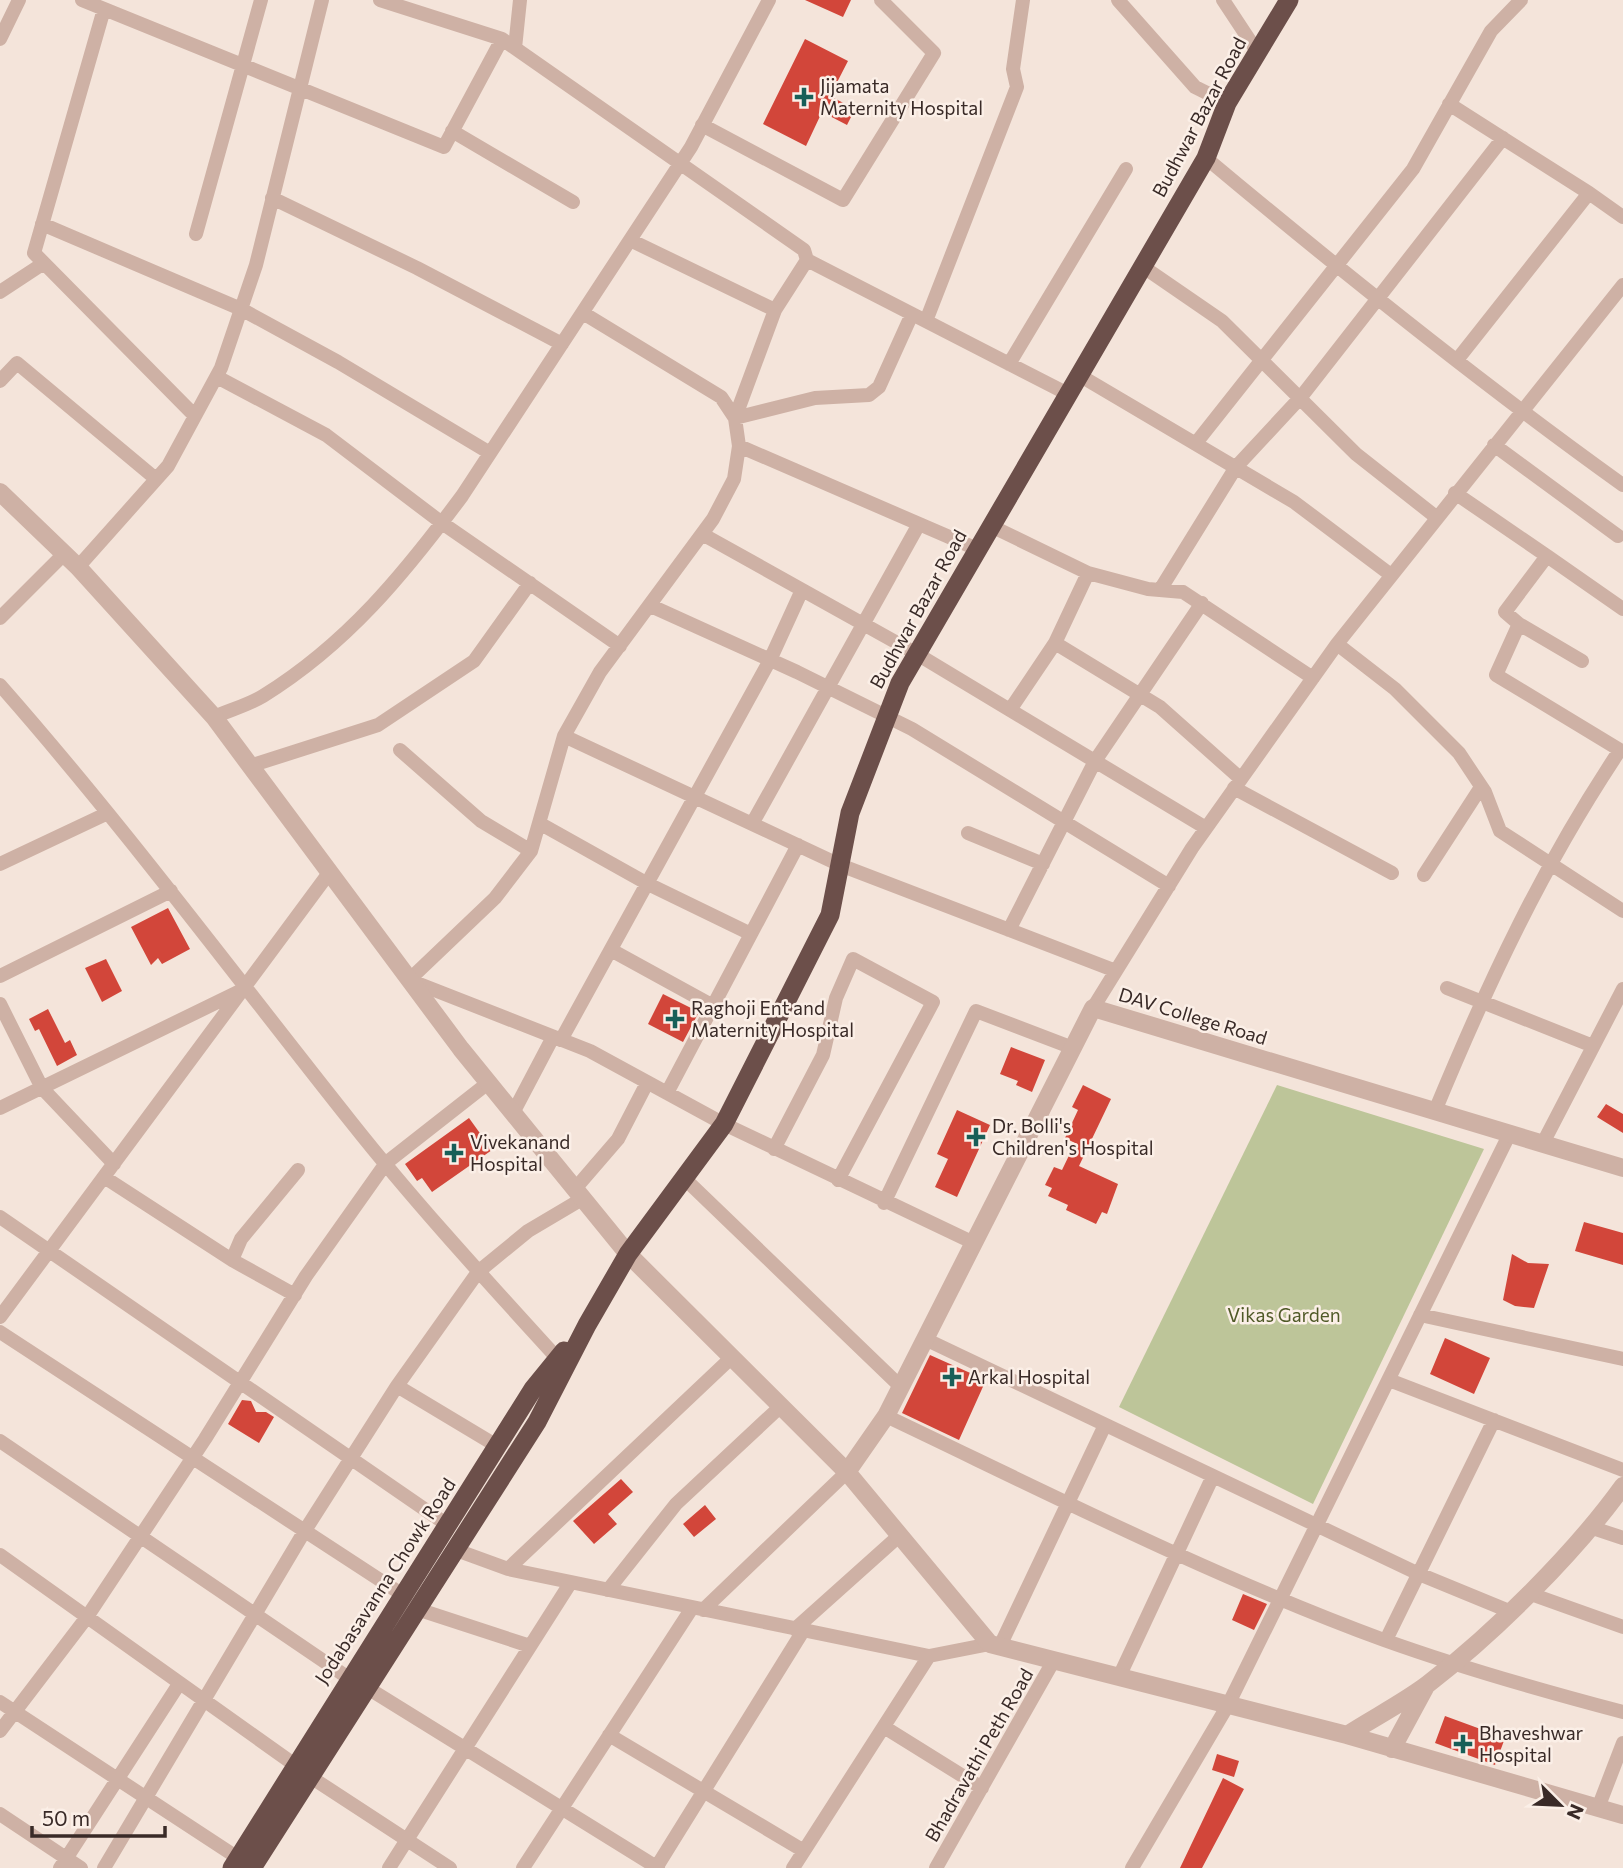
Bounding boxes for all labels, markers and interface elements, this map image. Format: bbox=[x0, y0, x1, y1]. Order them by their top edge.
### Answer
street label: Budhwar Bazar Road bbox=[1147, 33, 1250, 201]
place label: Jijamata Maternity Hospital bbox=[820, 74, 983, 119]
marker: Jijamata Maternity Hospital bbox=[794, 87, 814, 107]
street label: Budhwar Bazar Road bbox=[864, 525, 971, 692]
street label: DAV College Road bbox=[1116, 982, 1270, 1049]
place label: Raghoji Ent and Maternity Hospital bbox=[691, 996, 854, 1041]
marker: Raghoji Ent and Maternity Hospital bbox=[665, 1009, 685, 1029]
place label: Dr. Bolli's Children's Hospital bbox=[992, 1114, 1154, 1159]
marker: Dr. Bolli's Children's Hospital bbox=[966, 1127, 986, 1147]
place label: Vivekanand Hospital bbox=[470, 1130, 570, 1175]
marker: Vivekanand Hospital bbox=[444, 1143, 464, 1163]
park label: Vikas Garden bbox=[1227, 1303, 1341, 1326]
place label: Arkal Hospital bbox=[968, 1365, 1090, 1388]
marker: Arkal Hospital bbox=[942, 1367, 962, 1387]
street label: Jodabasavanna Chowk Road bbox=[309, 1474, 460, 1688]
street label: Bhadravathi Peth Road bbox=[920, 1664, 1038, 1845]
place label: Bhaveshwar Hospital bbox=[1479, 1721, 1584, 1766]
marker: Bhaveshwar Hospital bbox=[1453, 1734, 1473, 1754]
north arrow bbox=[1525, 1770, 1595, 1840]
scale bar bbox=[32, 1794, 164, 1838]
text: N bbox=[1563, 1801, 1589, 1823]
text: 50 m bbox=[42, 1805, 90, 1830]

